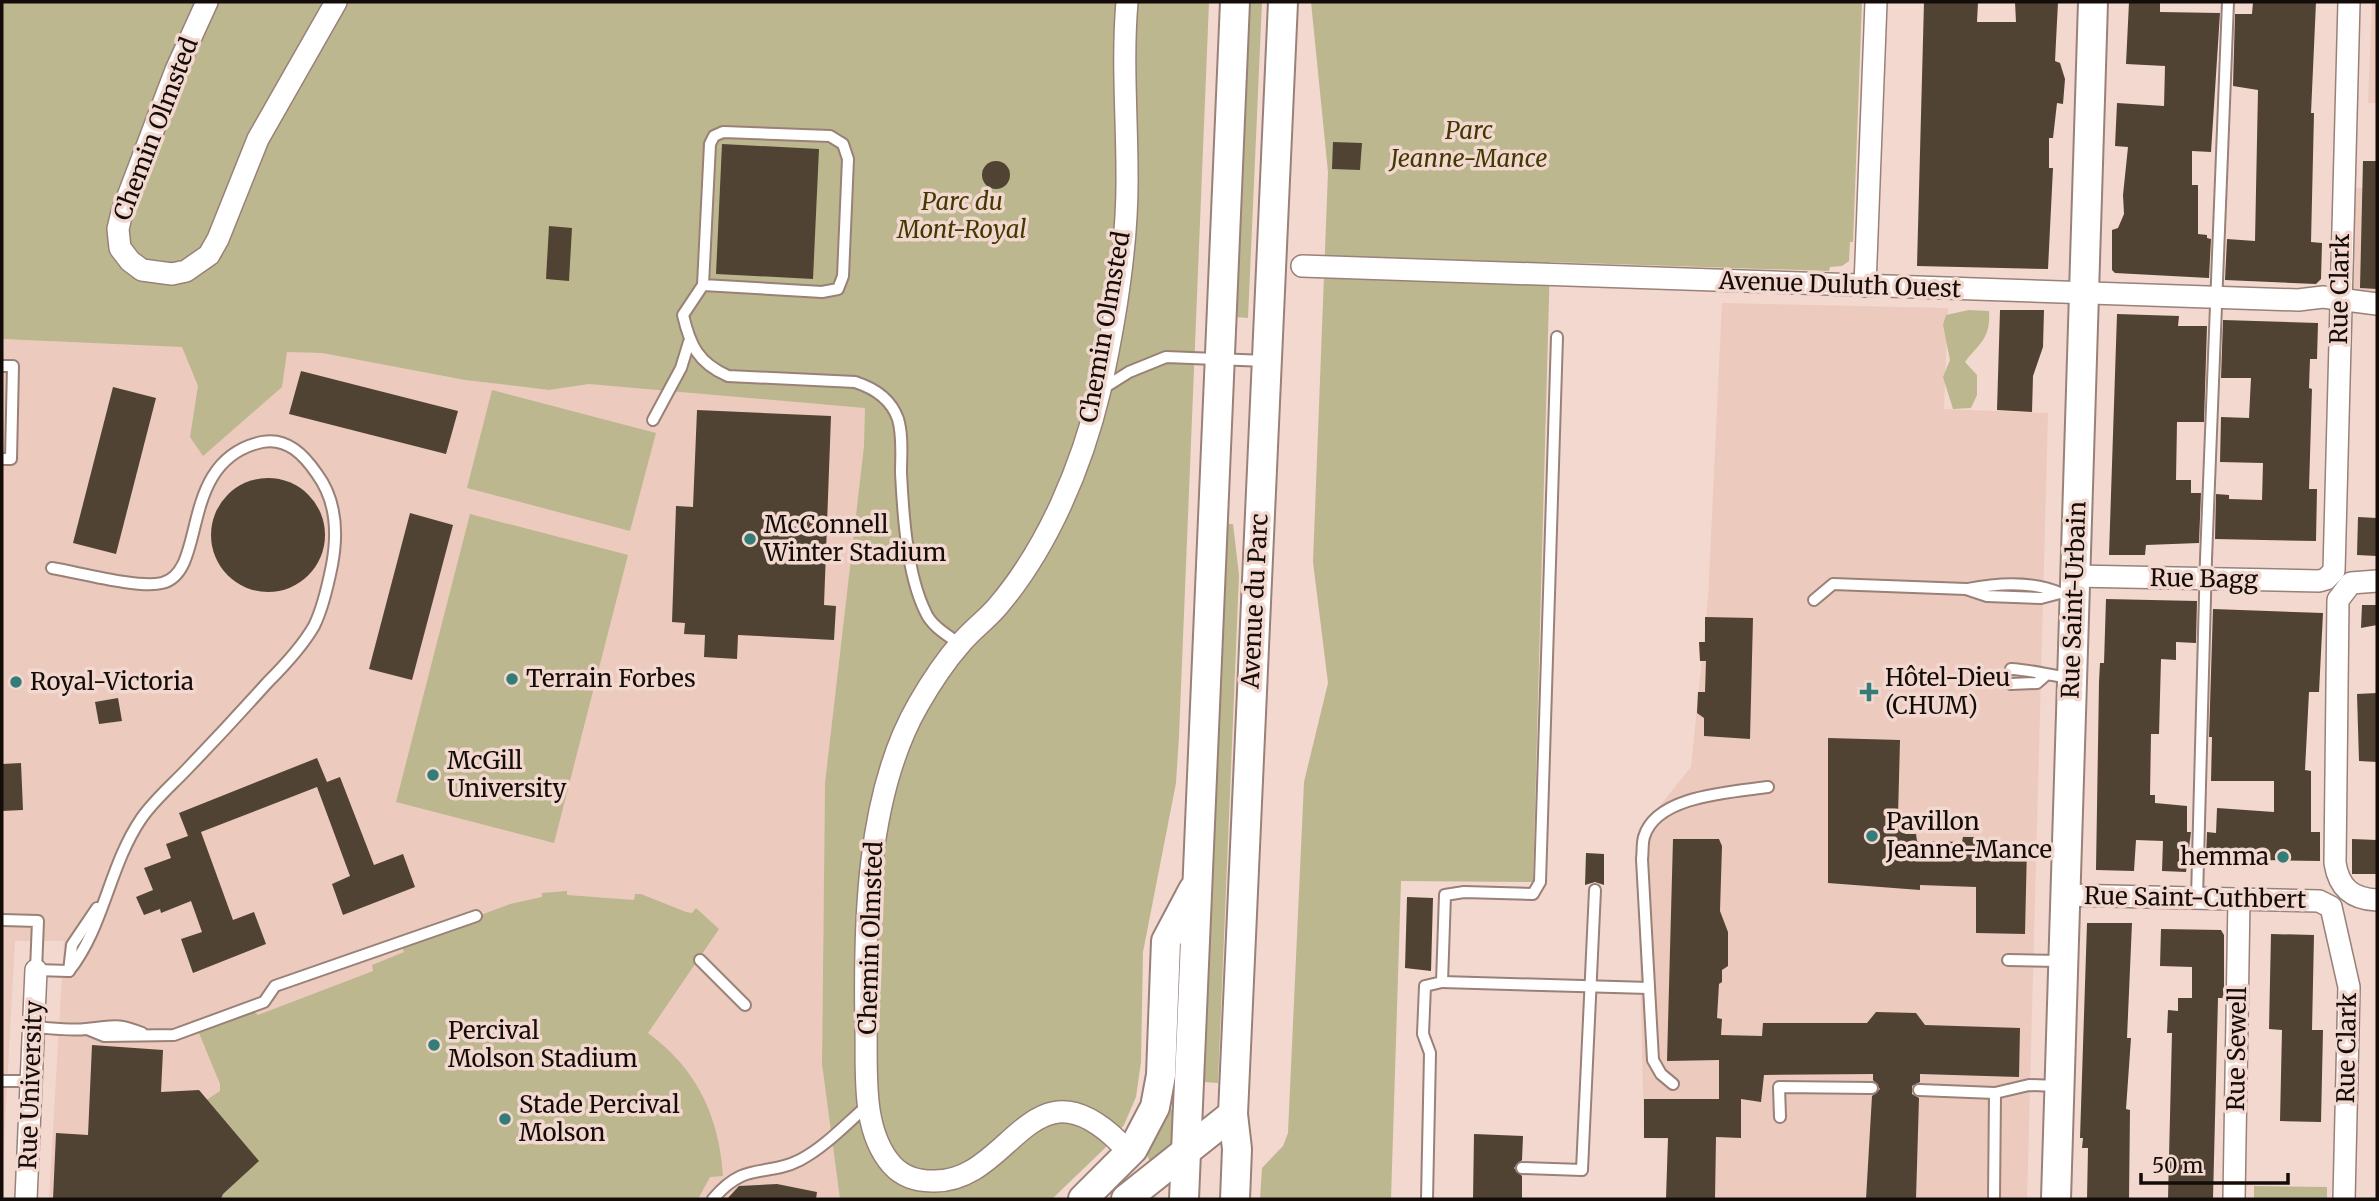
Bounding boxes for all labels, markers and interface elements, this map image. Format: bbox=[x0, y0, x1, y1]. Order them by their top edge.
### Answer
street label: Chemin Olmsted bbox=[106, 33, 205, 225]
park label: Parc Jeanne-Mance bbox=[1388, 115, 1547, 174]
park label: Parc du Mont-Royal bbox=[896, 186, 1027, 245]
street label: Chemin Olmsted bbox=[1072, 229, 1137, 425]
street label: Rue Clark bbox=[2323, 232, 2356, 345]
street label: Avenue Duluth Ouest bbox=[1717, 265, 1962, 304]
street label: Rue Saint-Urbain bbox=[2055, 501, 2092, 699]
place label: McConnell Winter Stadium bbox=[763, 509, 947, 568]
street label: Avenue du Parc bbox=[1234, 513, 1275, 690]
marker: McConnell Winter Stadium bbox=[742, 531, 758, 547]
street label: Rue Bagg bbox=[2150, 562, 2259, 595]
place label: Hôtel-Dieu (CHUM) bbox=[1885, 662, 2010, 721]
place label: Terrain Forbes bbox=[526, 663, 696, 694]
place label: Royal-Victoria bbox=[30, 666, 194, 697]
marker: Terrain Forbes bbox=[504, 671, 520, 687]
marker: Royal-Victoria bbox=[8, 674, 24, 690]
marker: Hôtel-Dieu (CHUM) bbox=[1859, 682, 1879, 702]
place label: McGill University bbox=[447, 745, 566, 804]
marker: McGill University bbox=[425, 767, 441, 783]
place label: Pavillon Jeanne-Mance bbox=[1885, 806, 2052, 865]
marker: Pavillon Jeanne-Mance bbox=[1864, 828, 1880, 844]
street label: Chemin Olmsted bbox=[852, 841, 889, 1035]
place label: hemma bbox=[2180, 841, 2269, 872]
marker: hemma bbox=[2275, 849, 2291, 865]
street label: Rue Saint-Cuthbert bbox=[2083, 880, 2307, 915]
street label: Rue Sewell bbox=[2220, 986, 2253, 1111]
street label: Rue Clark bbox=[2330, 991, 2363, 1104]
street label: Rue University bbox=[12, 1000, 49, 1170]
place label: Percival Molson Stadium bbox=[448, 1015, 638, 1074]
marker: Percival Molson Stadium bbox=[426, 1037, 442, 1053]
place label: Stade Percival Molson bbox=[519, 1089, 680, 1148]
marker: Stade Percival Molson bbox=[497, 1111, 513, 1127]
scale bar bbox=[2141, 1142, 2288, 1186]
text: 50 m bbox=[2152, 1152, 2203, 1179]

